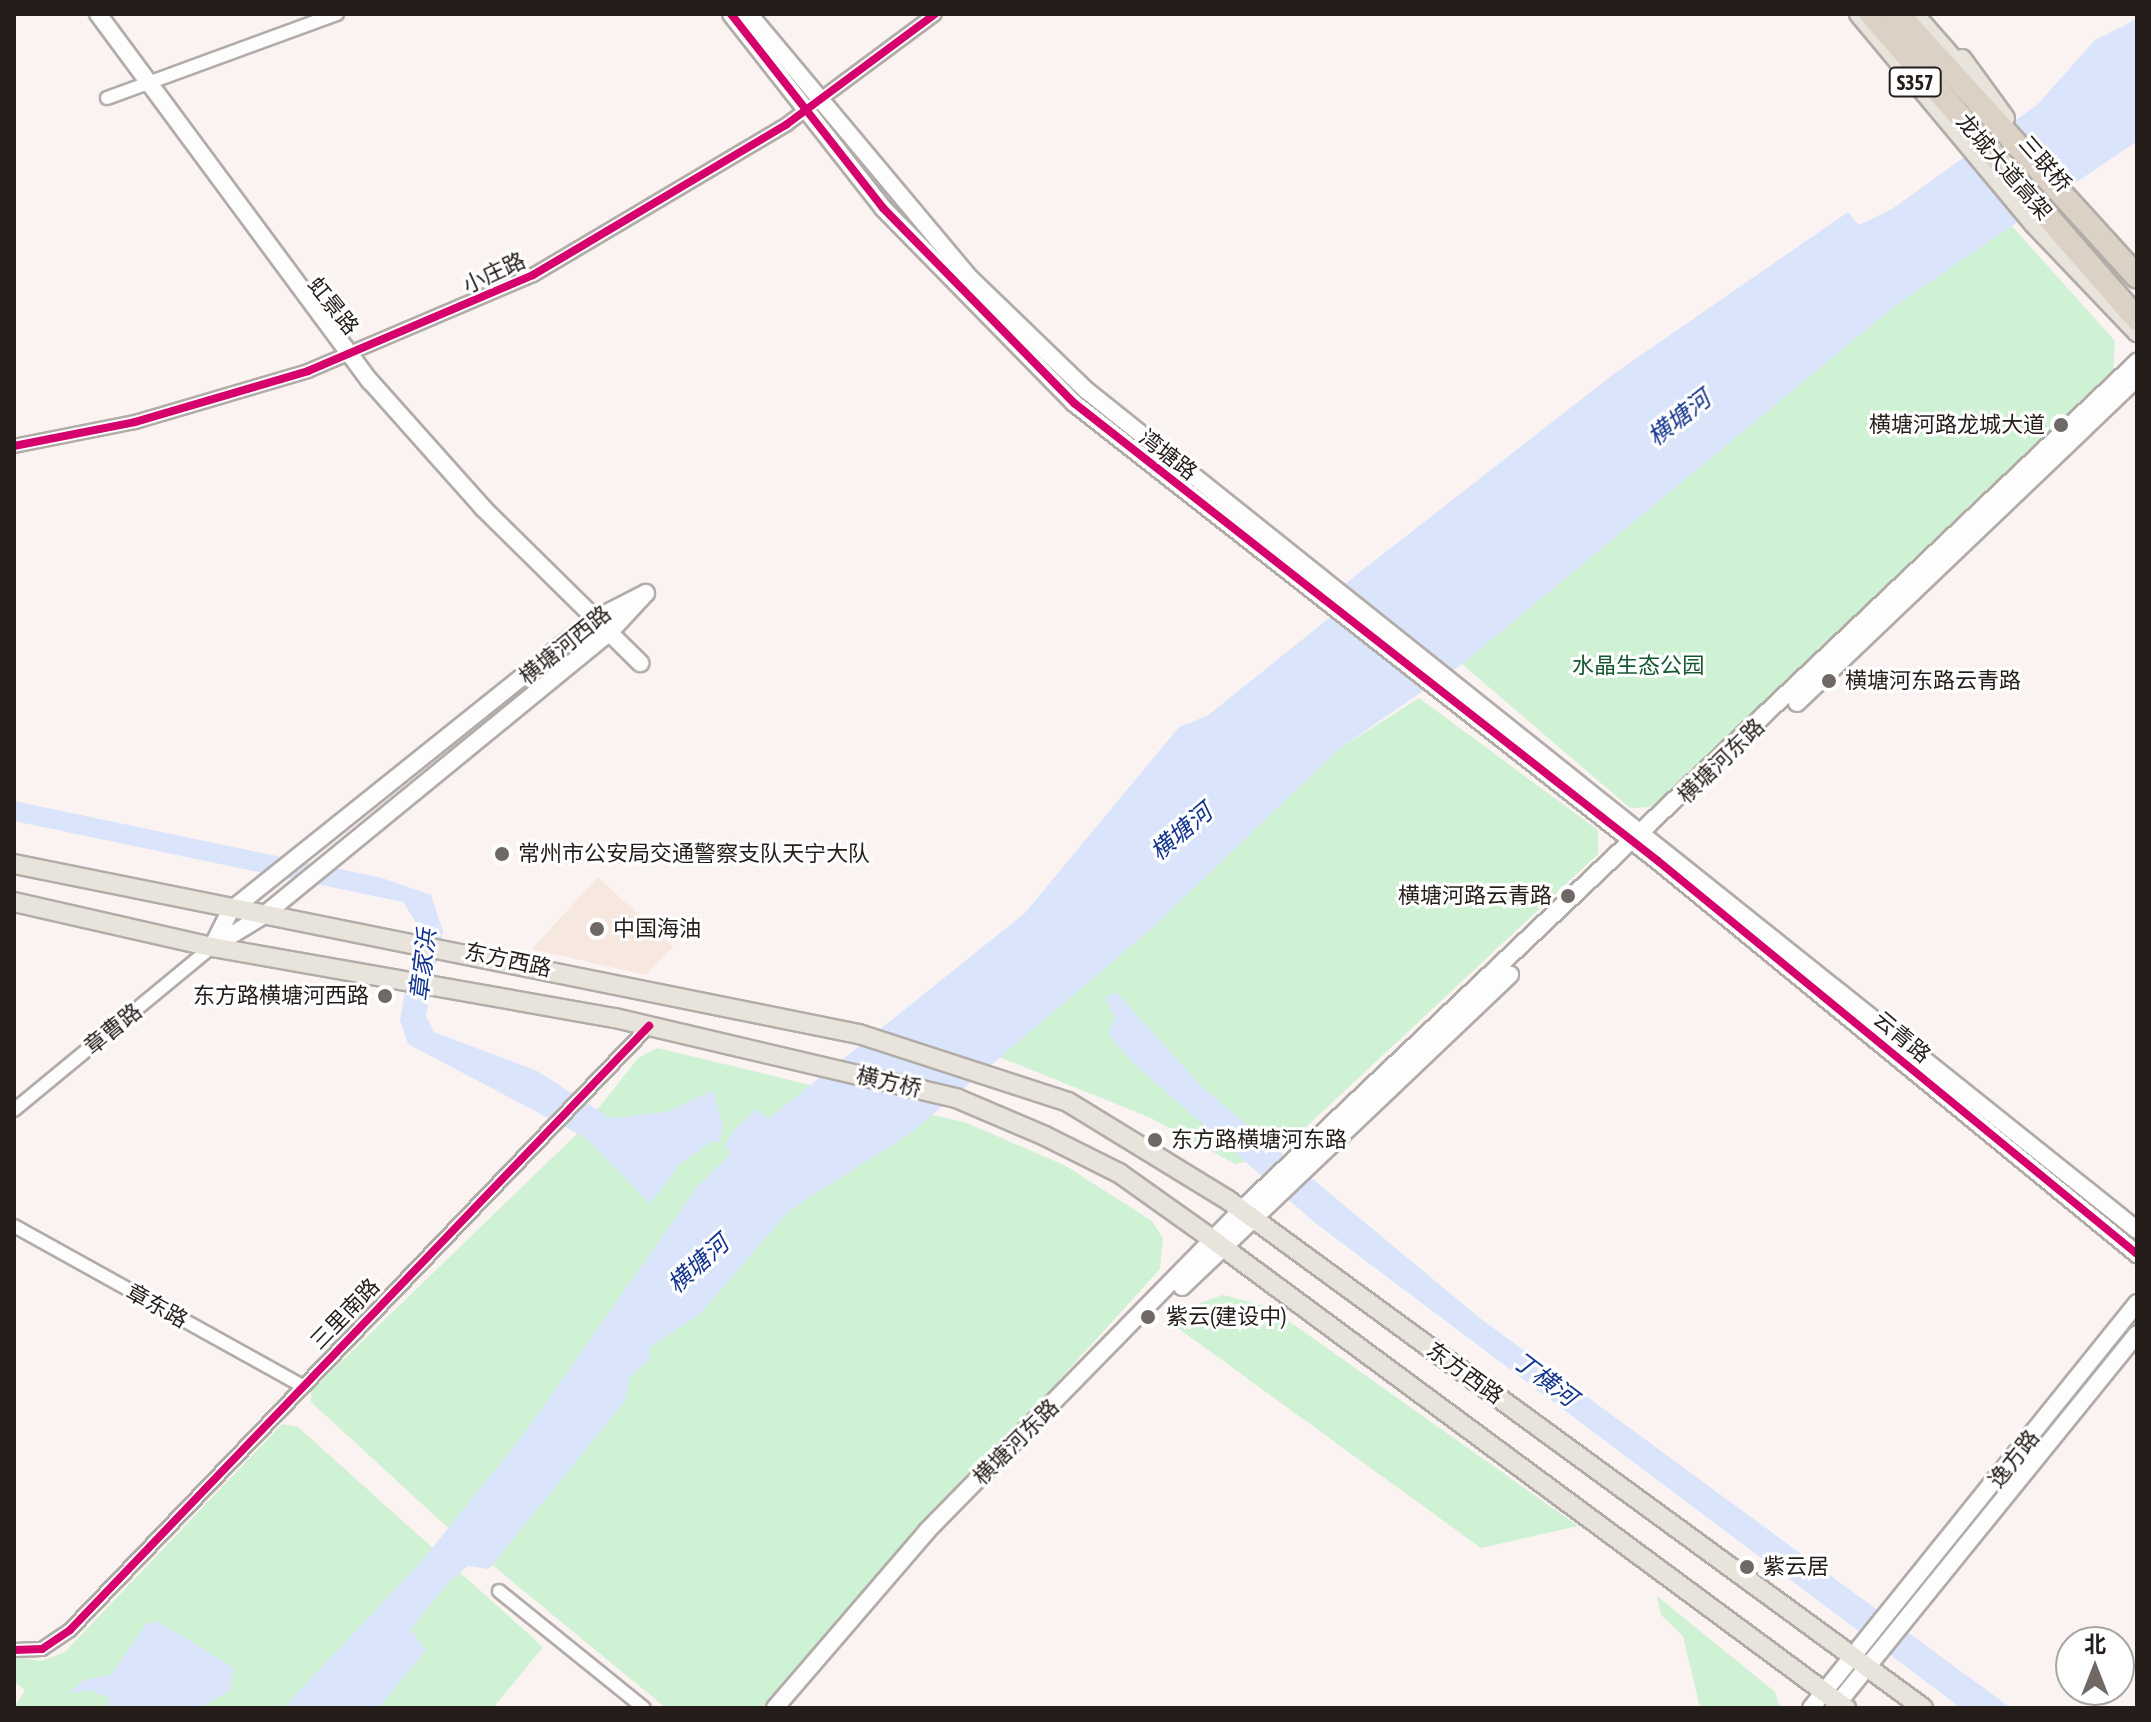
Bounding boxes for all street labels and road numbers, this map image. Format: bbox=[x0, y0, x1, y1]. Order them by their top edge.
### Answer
road number: S357 bbox=[1887, 66, 1943, 98]
street label: 龙城大道高架 bbox=[1951, 109, 2057, 225]
street label: 三联桥 bbox=[2013, 130, 2077, 198]
street label: 小庄路 bbox=[459, 247, 529, 299]
street label: 虹景路 bbox=[302, 272, 364, 340]
street label: 湾塘路 bbox=[1134, 424, 1202, 486]
street label: 横塘河西路 bbox=[514, 600, 616, 690]
street label: 横塘河东路 bbox=[1672, 713, 1770, 809]
street label: 东方西路 bbox=[462, 938, 554, 982]
street label: 章曹路 bbox=[79, 998, 147, 1060]
street label: 云青路 bbox=[1868, 1006, 1936, 1068]
street label: 横方桥 bbox=[854, 1062, 924, 1102]
street label: 三里南路 bbox=[305, 1273, 385, 1355]
street label: 章东路 bbox=[122, 1278, 192, 1334]
street label: 东方西路 bbox=[1422, 1336, 1508, 1410]
street label: 横塘河东路 bbox=[968, 1394, 1064, 1490]
street label: 逸方路 bbox=[1983, 1425, 2045, 1493]

